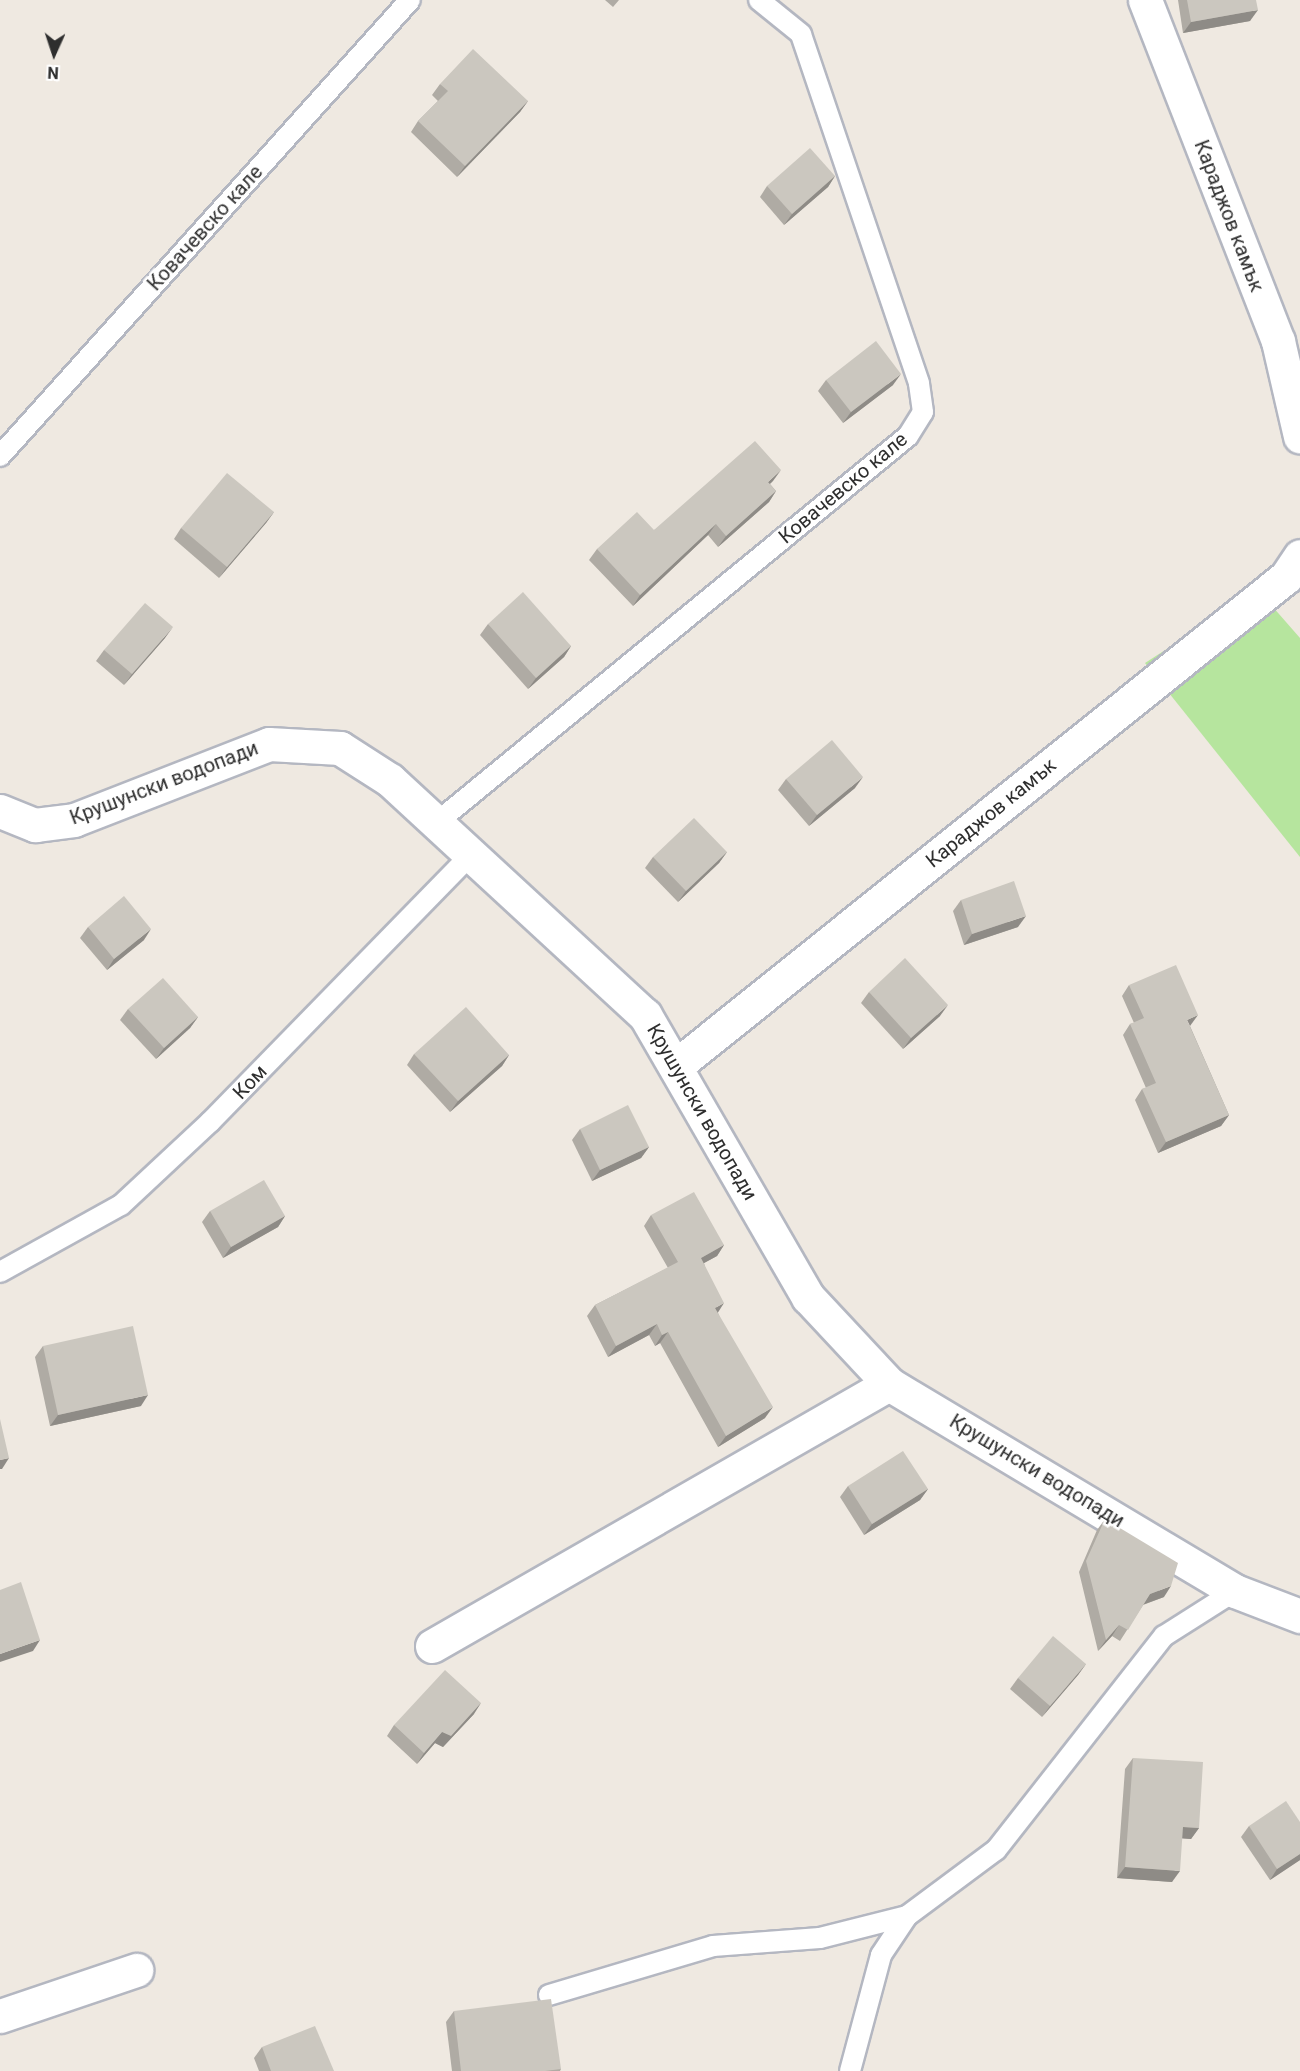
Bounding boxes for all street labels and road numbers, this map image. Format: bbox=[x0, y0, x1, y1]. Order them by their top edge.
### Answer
street label: Караджов камък bbox=[1189, 137, 1269, 295]
street label: Ковачевско кале bbox=[142, 160, 268, 296]
street label: Ковачевско кале bbox=[774, 427, 912, 549]
street label: Крушунски водопади bbox=[66, 736, 262, 830]
street label: Караджов камък bbox=[921, 753, 1061, 873]
street label: Крушунски водопади bbox=[642, 1019, 762, 1205]
street label: Ком bbox=[228, 1060, 272, 1104]
street label: Крушунски водопади bbox=[945, 1409, 1129, 1533]

